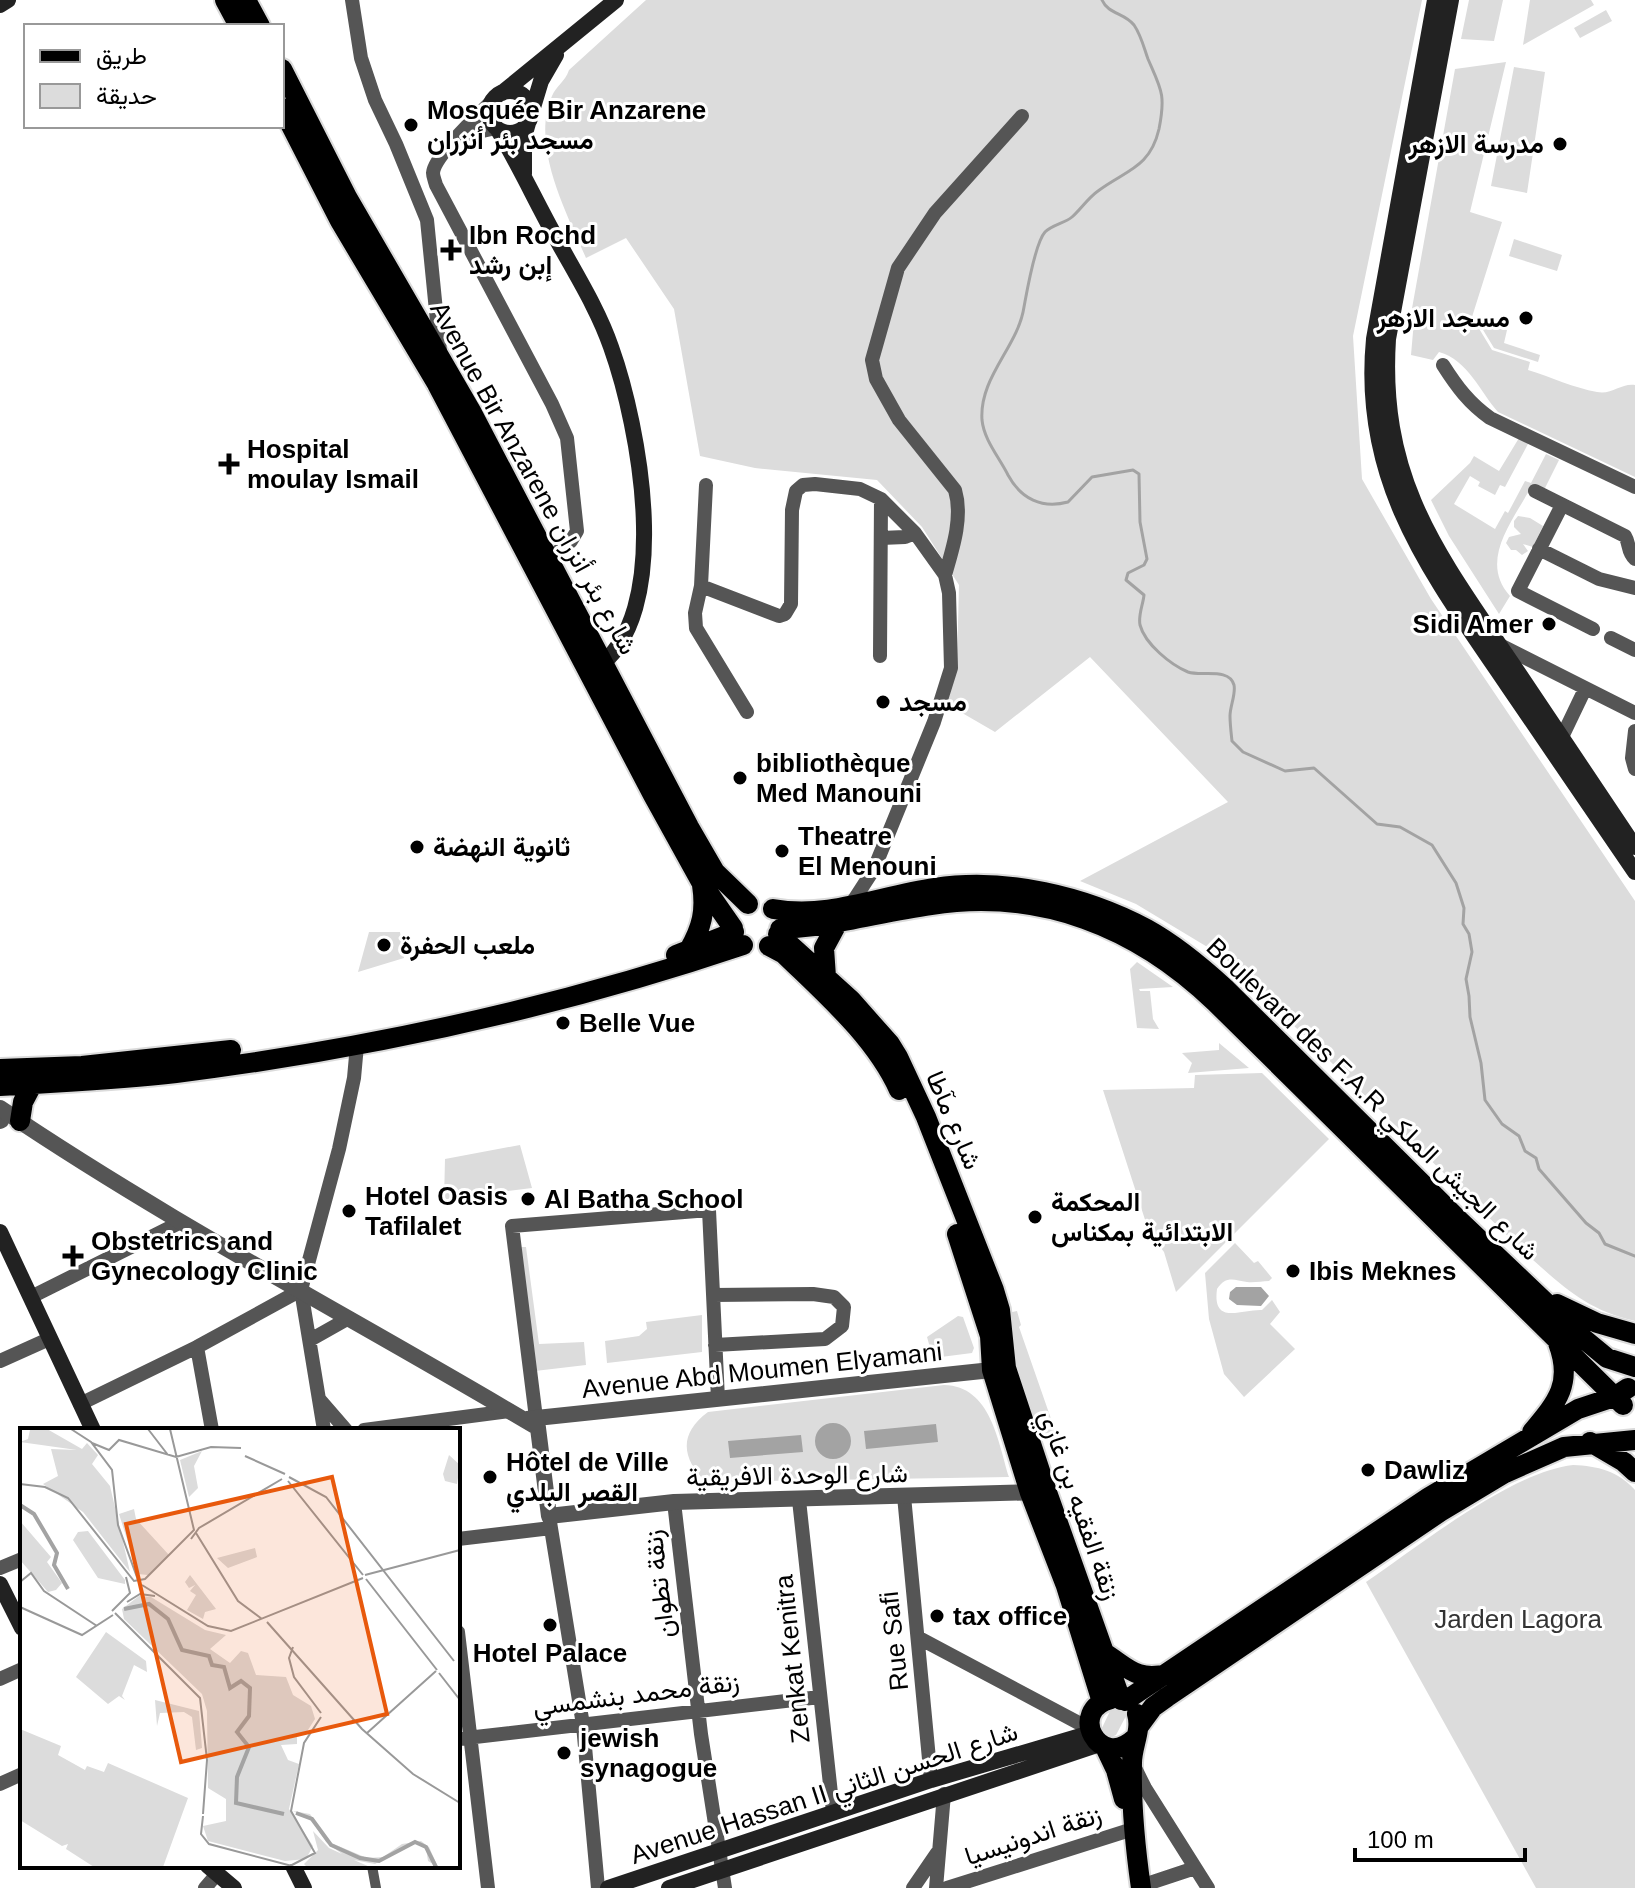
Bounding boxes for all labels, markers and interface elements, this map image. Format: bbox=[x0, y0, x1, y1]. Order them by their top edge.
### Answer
legend bbox=[24, 24, 284, 128]
text: طريق bbox=[96, 42, 147, 71]
text: حديقة bbox=[96, 82, 157, 110]
place label: Mosquée Bir Anzarene مسجد بئر أنزران bbox=[427, 95, 706, 156]
marker: Mosquée Bir Anzarene مسجد بئر أنزران bbox=[402, 116, 420, 134]
place label: مدرسة الازهر bbox=[1407, 129, 1544, 160]
marker: مدرسة الازهر bbox=[1551, 135, 1569, 153]
place label: Ibn Rochd إبن رشد bbox=[469, 220, 596, 282]
marker: Ibn Rochd إبن رشد bbox=[440, 239, 462, 261]
street label: Avenue Bir Anzarene شارع بئر أنزران bbox=[422, 296, 644, 661]
place label: مسجد الازهر bbox=[1376, 303, 1510, 334]
marker: مسجد الازهر bbox=[1517, 309, 1535, 327]
place label: Hospital moulay Ismail bbox=[247, 434, 419, 494]
marker: Hospital moulay Ismail bbox=[218, 453, 240, 475]
place label: Sidi Amer bbox=[1413, 609, 1533, 639]
marker: Sidi Amer bbox=[1540, 615, 1558, 633]
place label: مسجد bbox=[899, 687, 967, 717]
marker: مسجد bbox=[874, 693, 892, 711]
place label: bibliothèque Med Manouni bbox=[756, 748, 922, 808]
marker: bibliothèque Med Manouni bbox=[731, 769, 749, 787]
place label: Theatre El Menouni bbox=[798, 821, 937, 881]
place label: ثانوية النهضة bbox=[433, 832, 570, 863]
marker: ثانوية النهضة bbox=[408, 838, 426, 856]
marker: Theatre El Menouni bbox=[773, 842, 791, 860]
place label: ملعب الحفرة bbox=[400, 930, 535, 961]
street label: Boulevard des F.A.R شارع الجيش الملكي bbox=[1196, 932, 1546, 1271]
marker: ملعب الحفرة bbox=[375, 936, 393, 954]
place label: Belle Vue bbox=[579, 1008, 695, 1038]
marker: Belle Vue bbox=[554, 1014, 572, 1032]
street label: شارع مآطا bbox=[917, 1066, 988, 1175]
place label: Hotel Oasis Tafilalet bbox=[365, 1181, 508, 1241]
place label: Al Batha School bbox=[544, 1184, 743, 1214]
place label: المحكمة الابتدائية بمكناس bbox=[1051, 1187, 1233, 1248]
marker: Al Batha School bbox=[519, 1190, 537, 1208]
marker: Hotel Oasis Tafilalet bbox=[340, 1202, 358, 1220]
marker: المحكمة الابتدائية بمكناس bbox=[1026, 1208, 1044, 1226]
place label: Obstetrics and Gynecology Clinic bbox=[91, 1226, 318, 1286]
marker: Obstetrics and Gynecology Clinic bbox=[62, 1245, 84, 1267]
place label: Ibis Meknes bbox=[1309, 1256, 1456, 1286]
marker: Ibis Meknes bbox=[1284, 1262, 1302, 1280]
street label: Avenue Abd Moumen Elyamani bbox=[580, 1336, 944, 1404]
street label: زنقة الفقيه بن غازي bbox=[1028, 1406, 1127, 1606]
inset map bbox=[20, 1428, 460, 1868]
place label: Hôtel de Ville القصر البلدي bbox=[506, 1447, 669, 1514]
place label: Dawliz bbox=[1384, 1455, 1465, 1485]
street label: شارع الوحدة الافريقية bbox=[686, 1458, 908, 1495]
marker: Dawliz bbox=[1359, 1461, 1377, 1479]
marker: Hôtel de Ville القصر البلدي bbox=[481, 1468, 499, 1486]
street label: زنقة تطوان bbox=[637, 1528, 682, 1640]
street label: Zenkat Kenitra bbox=[768, 1573, 816, 1745]
street label: Rue Safi bbox=[874, 1590, 914, 1692]
place label: tax office bbox=[953, 1601, 1067, 1631]
park label: Jarden Lagora bbox=[1434, 1604, 1602, 1634]
marker: tax office bbox=[928, 1607, 946, 1625]
marker: Hotel Palace bbox=[541, 1616, 559, 1634]
place label: Hotel Palace bbox=[473, 1638, 627, 1668]
street label: زنقة محمد بنشمسي bbox=[531, 1666, 742, 1728]
street label: Avenue Hassan II شارع الحسن الثاني bbox=[627, 1716, 1023, 1876]
place label: jewish synagogue bbox=[579, 1723, 717, 1783]
marker: jewish synagogue bbox=[555, 1744, 573, 1762]
street label: زنقة اندونيسيا bbox=[961, 1799, 1105, 1872]
scale bar bbox=[1355, 1812, 1525, 1862]
text: 100 m bbox=[1367, 1826, 1434, 1853]

